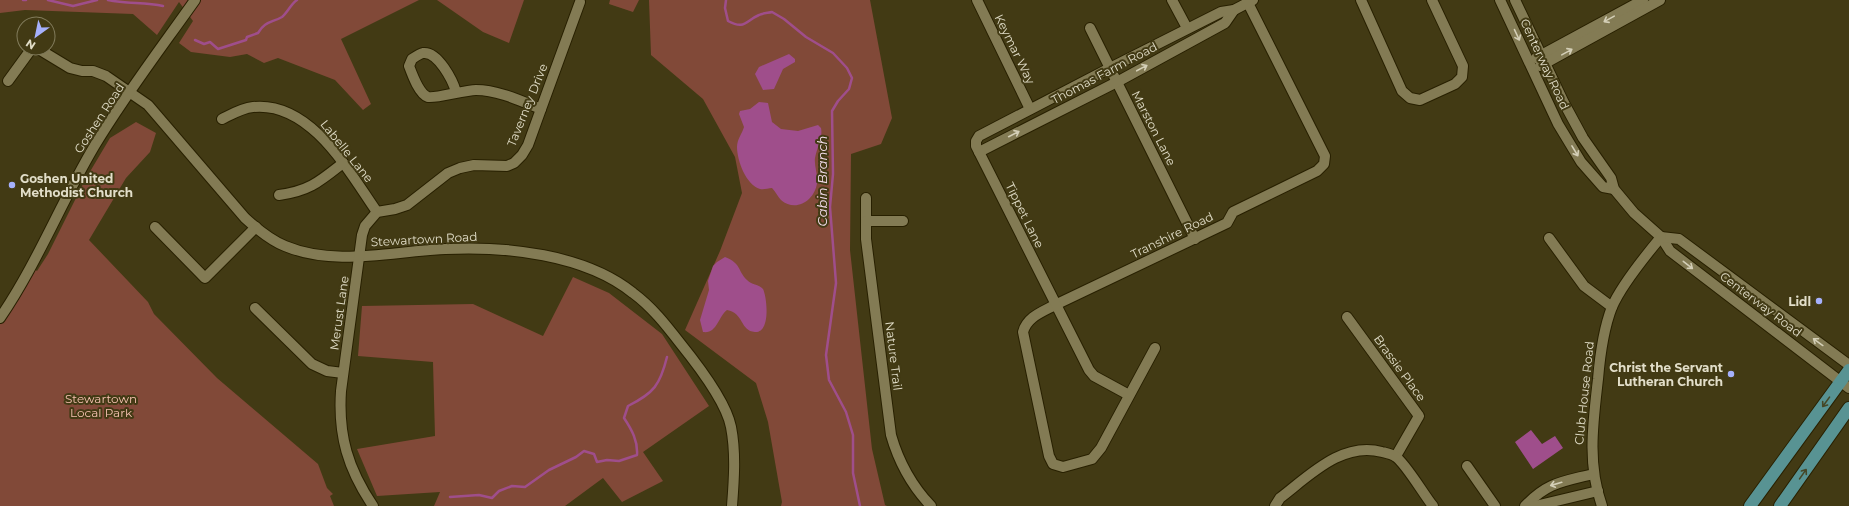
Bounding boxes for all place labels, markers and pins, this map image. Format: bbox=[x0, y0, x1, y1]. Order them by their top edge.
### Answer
place label: Goshen United Methodist Church bbox=[20, 171, 133, 200]
marker: Goshen United Methodist Church bbox=[7, 180, 17, 190]
place label: Lidl bbox=[1788, 294, 1811, 309]
marker: Lidl bbox=[1814, 296, 1824, 306]
place label: Christ the Servant Lutheran Church bbox=[1609, 360, 1724, 389]
marker: Christ the Servant Lutheran Church bbox=[1726, 369, 1736, 379]

